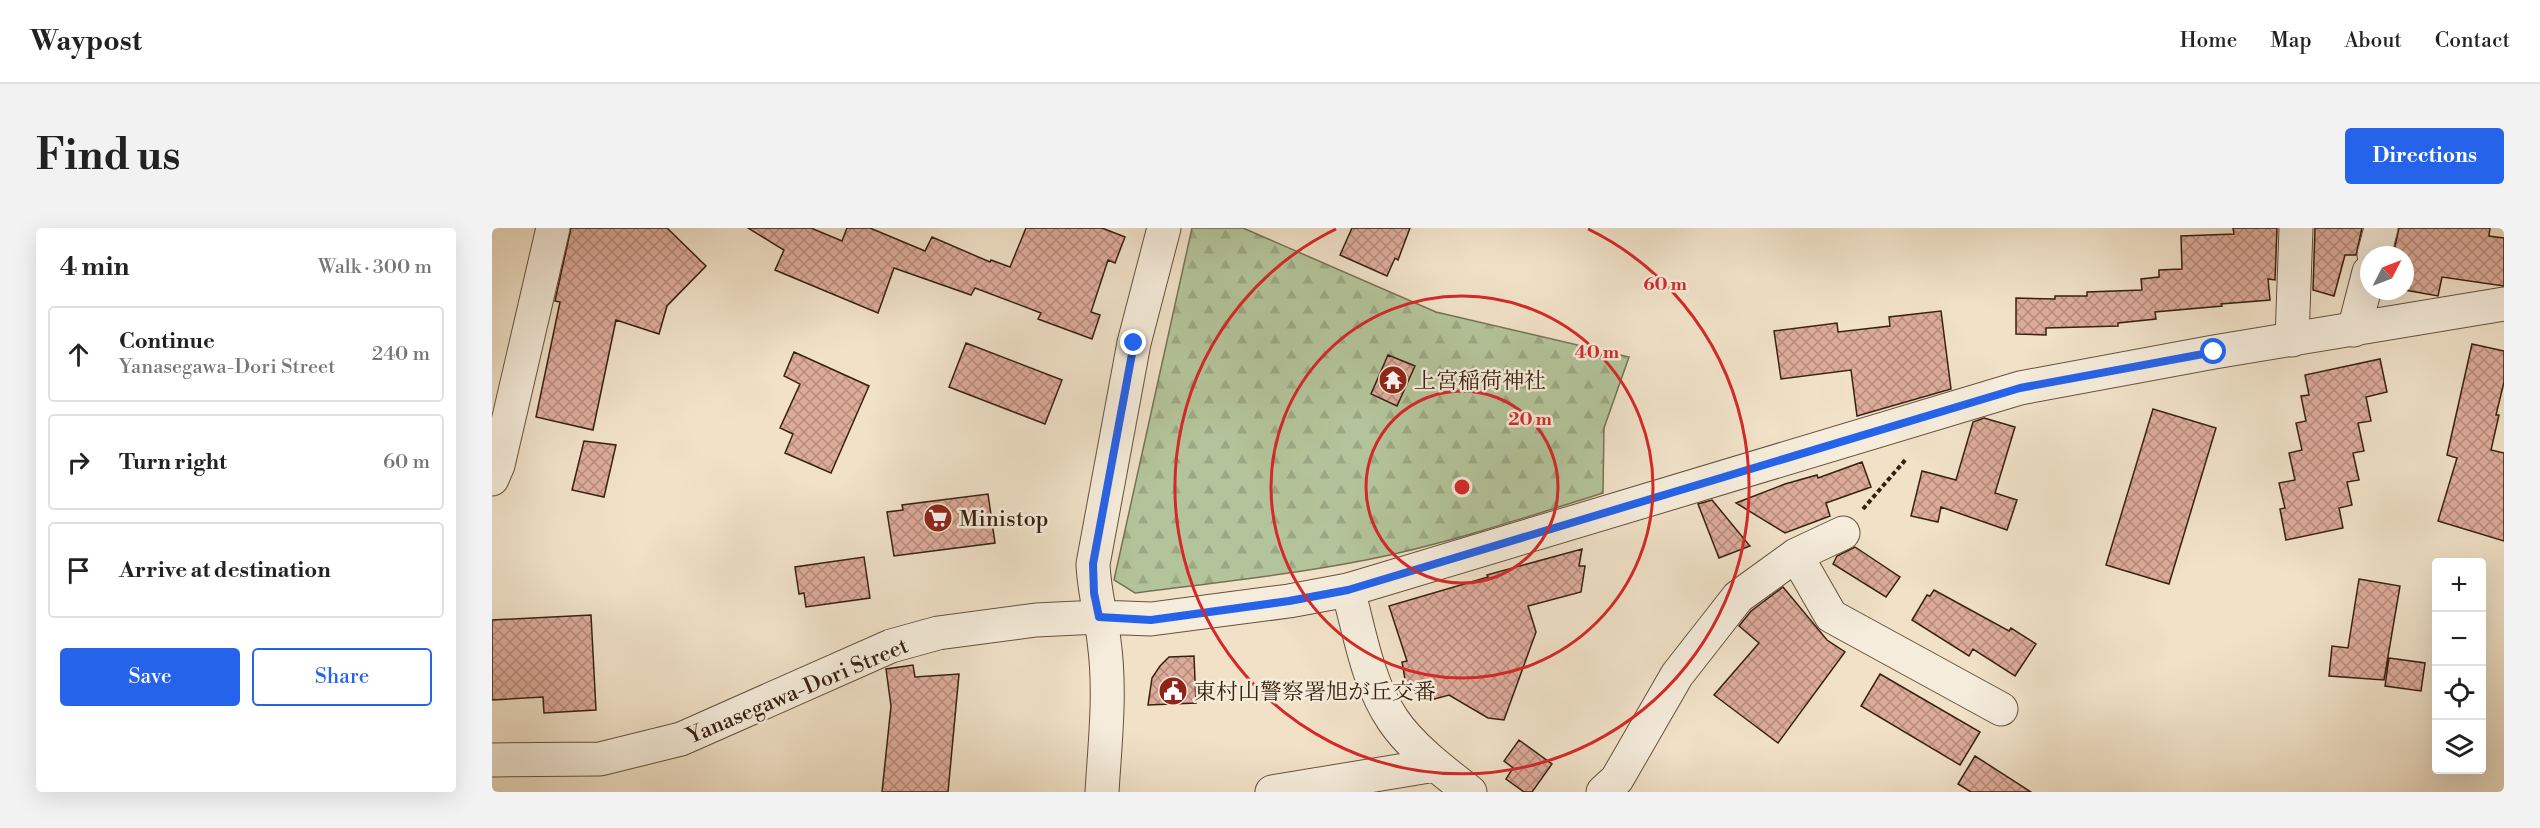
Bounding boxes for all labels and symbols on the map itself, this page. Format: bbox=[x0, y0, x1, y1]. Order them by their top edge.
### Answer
north arrow bbox=[2360, 246, 2414, 300]
text: 60 m bbox=[1643, 273, 1687, 296]
route end bbox=[1120, 329, 1146, 355]
route start bbox=[2200, 338, 2226, 364]
text: 40 m bbox=[1575, 341, 1620, 364]
temple icon: 上宮稲荷神社 bbox=[1377, 364, 1409, 396]
place label: 上宮稲荷神社 bbox=[1414, 368, 1546, 395]
text: 20 m bbox=[1508, 408, 1552, 431]
centre of rings bbox=[1452, 477, 1472, 497]
supermarket icon: Ministop bbox=[922, 502, 954, 534]
place label: Ministop bbox=[959, 506, 1049, 533]
street label: Yanasegawa-Dori Street bbox=[682, 632, 913, 751]
public building icon: 東村山警察署旭が丘交番 bbox=[1157, 675, 1189, 707]
place label: 東村山警察署旭が丘交番 bbox=[1194, 679, 1436, 706]

